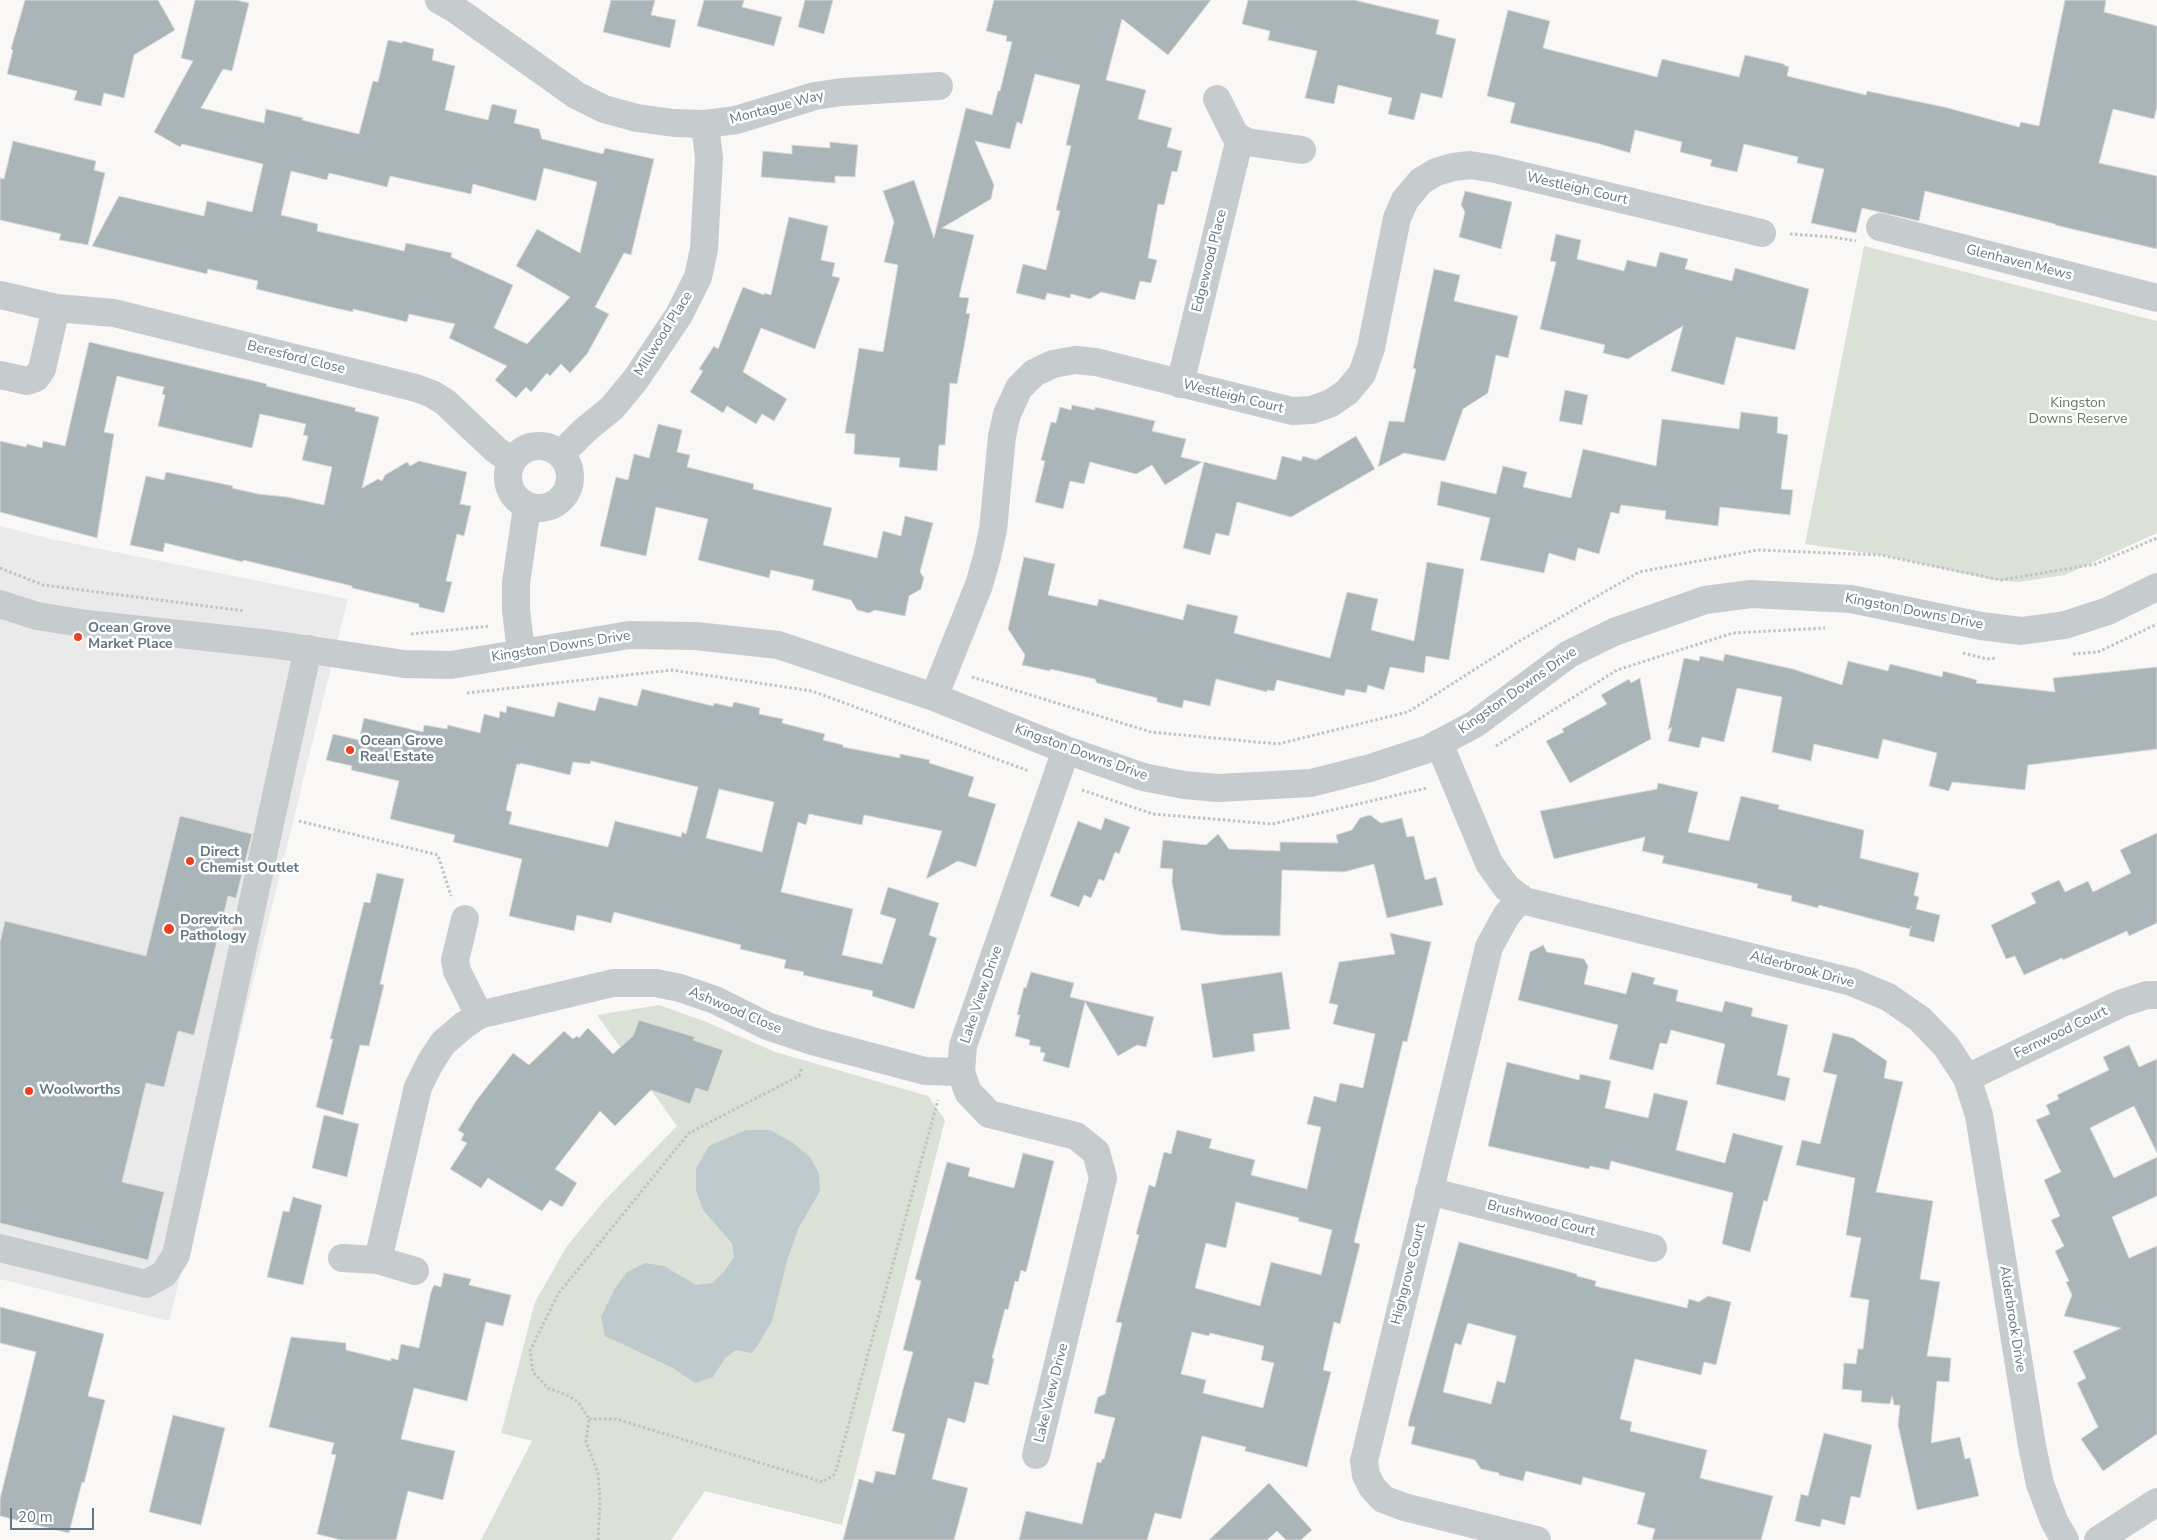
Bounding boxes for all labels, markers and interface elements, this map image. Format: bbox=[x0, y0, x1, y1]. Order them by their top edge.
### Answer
street label: Montague Way bbox=[728, 87, 826, 129]
street label: Westleigh Court bbox=[1525, 169, 1629, 209]
street label: Edgewood Place bbox=[1189, 208, 1231, 314]
street label: Glenhaven Mews bbox=[1964, 242, 2074, 284]
street label: Millwood Place bbox=[631, 289, 697, 379]
street label: Beresford Close bbox=[245, 338, 347, 378]
street label: Westleigh Court bbox=[1181, 376, 1285, 418]
park label: Kingston Downs Reserve bbox=[2029, 396, 2127, 428]
street label: Kingston Downs Drive bbox=[1844, 590, 1984, 634]
place label: Ocean Grove Market Place bbox=[88, 621, 173, 654]
street label: Kingston Downs Drive bbox=[490, 628, 632, 666]
marker: Ocean Grove Market Place bbox=[72, 631, 84, 643]
street label: Kingston Downs Drive bbox=[1456, 644, 1580, 738]
street label: Kingston Downs Drive bbox=[1012, 721, 1150, 785]
place label: Ocean Grove Real Estate bbox=[360, 734, 443, 766]
marker: Ocean Grove Real Estate bbox=[344, 744, 356, 756]
place label: Direct Chemist Outlet bbox=[200, 845, 299, 878]
marker: Direct Chemist Outlet bbox=[184, 855, 196, 867]
place label: Dorevitch Pathology bbox=[180, 913, 246, 946]
marker: Dorevitch Pathology bbox=[162, 922, 176, 936]
street label: Lake View Drive bbox=[957, 944, 1007, 1046]
street label: Alderbrook Drive bbox=[1748, 948, 1856, 992]
street label: Ashwood Close bbox=[686, 984, 784, 1038]
street label: Fernwood Court bbox=[2012, 1003, 2110, 1063]
place label: Woolworths bbox=[39, 1083, 120, 1099]
marker: Woolworths bbox=[23, 1085, 35, 1097]
street label: Brushwood Court bbox=[1485, 1197, 1597, 1241]
street label: Highgrove Court bbox=[1388, 1222, 1430, 1326]
street label: Alderbrook Drive bbox=[1995, 1265, 2029, 1373]
street label: Lake View Drive bbox=[1032, 1342, 1072, 1444]
scale bar bbox=[12, 1498, 96, 1530]
text: 20 m bbox=[18, 1507, 53, 1527]

